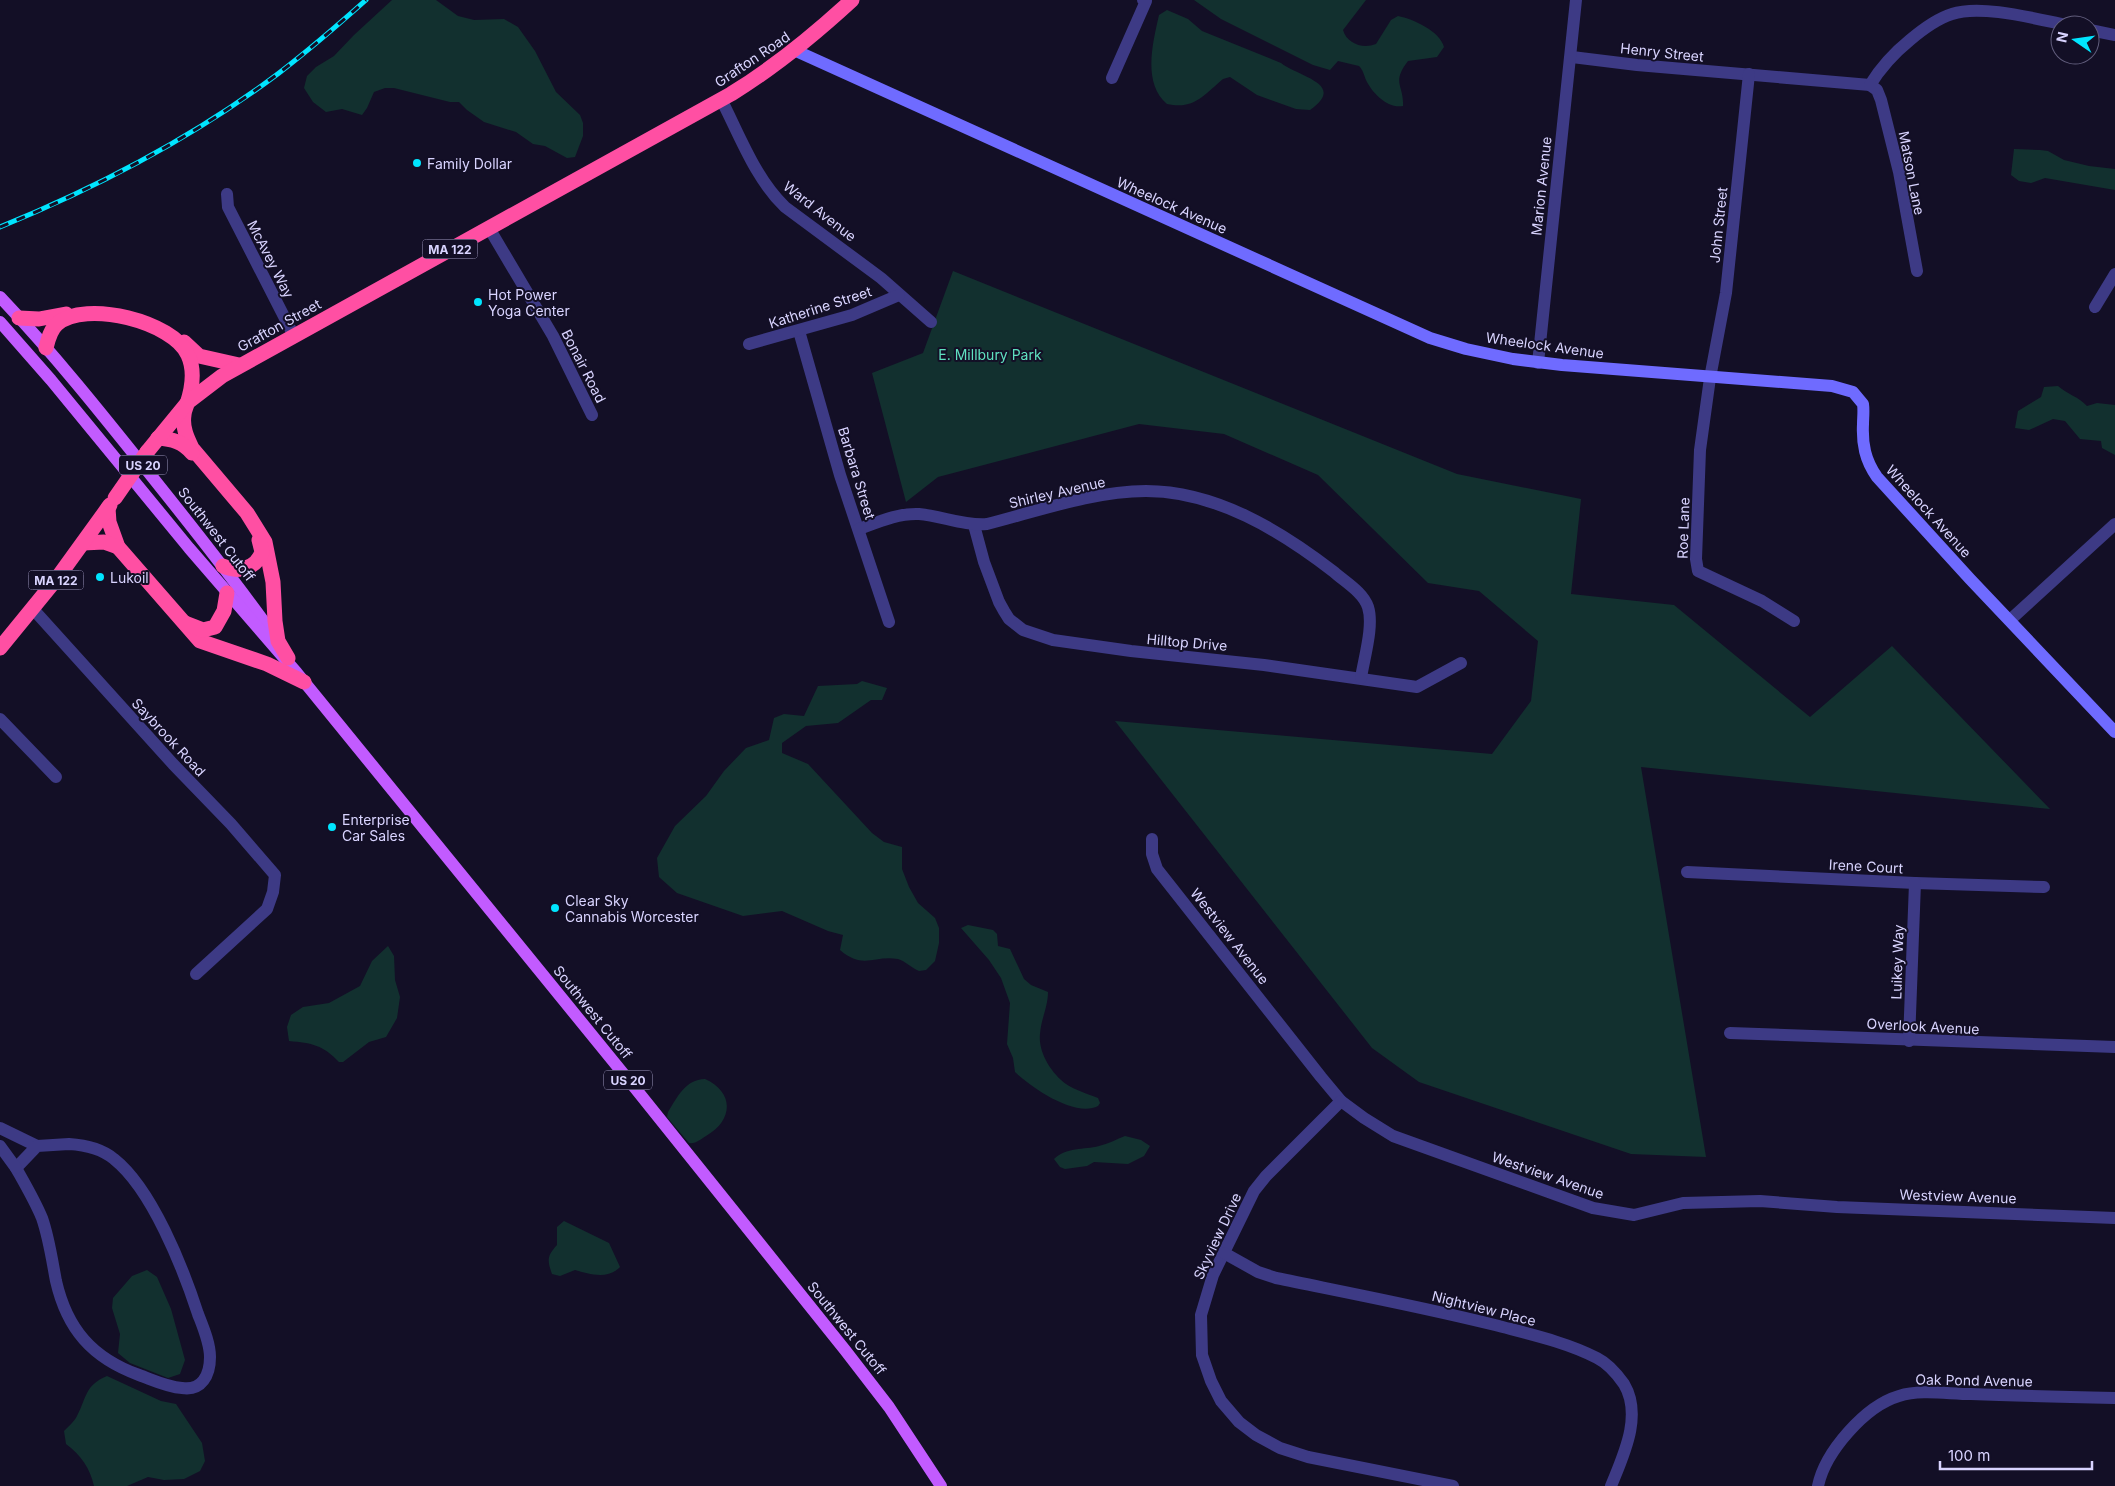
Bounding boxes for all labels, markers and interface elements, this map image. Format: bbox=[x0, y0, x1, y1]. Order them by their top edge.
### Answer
north arrow bbox=[2050, 15, 2100, 65]
street label: Grafton Road bbox=[711, 28, 793, 90]
text: N bbox=[2052, 30, 2071, 44]
street label: Henry Street bbox=[1620, 39, 1705, 65]
street label: Matson Lane bbox=[1896, 130, 1928, 216]
street label: Marion Avenue bbox=[1527, 136, 1555, 236]
place label: Family Dollar bbox=[427, 155, 512, 172]
marker: Family Dollar bbox=[411, 157, 423, 169]
street label: Wheelock Avenue bbox=[1114, 173, 1230, 237]
street label: Ward Avenue bbox=[780, 177, 860, 245]
street label: John Street bbox=[1706, 186, 1730, 264]
street label: McAvey Way bbox=[244, 217, 298, 301]
road number: MA 122 bbox=[422, 240, 478, 258]
street label: Katherine Street bbox=[766, 282, 874, 332]
place label: Hot Power Yoga Center bbox=[488, 286, 570, 319]
street label: Grafton Street bbox=[234, 295, 324, 355]
marker: Hot Power Yoga Center bbox=[472, 296, 484, 308]
street label: Bonair Road bbox=[558, 326, 610, 406]
street label: Wheelock Avenue bbox=[1485, 328, 1605, 362]
park label: E. Millbury Park bbox=[938, 346, 1042, 363]
street label: Barbara Street bbox=[835, 425, 879, 522]
road number: US 20 bbox=[119, 456, 167, 474]
street label: Wheelock Avenue bbox=[1883, 461, 1975, 561]
street label: Shirley Avenue bbox=[1007, 473, 1107, 511]
street label: Southwest Cutoff bbox=[175, 483, 259, 585]
street label: Roe Lane bbox=[1673, 497, 1693, 559]
place label: Lukoil bbox=[110, 569, 149, 586]
road number: MA 122 bbox=[28, 570, 84, 590]
marker: Lukoil bbox=[94, 571, 106, 583]
street label: Hilltop Drive bbox=[1146, 630, 1228, 654]
street label: Saybrook Road bbox=[129, 694, 209, 780]
place label: Enterprise Car Sales bbox=[342, 811, 410, 844]
marker: Enterprise Car Sales bbox=[326, 821, 338, 833]
street label: Irene Court bbox=[1828, 856, 1904, 876]
street label: Westview Avenue bbox=[1187, 885, 1273, 987]
place label: Clear Sky Cannabis Worcester bbox=[565, 892, 699, 925]
marker: Clear Sky Cannabis Worcester bbox=[549, 902, 561, 914]
street label: Luikey Way bbox=[1887, 924, 1907, 1000]
street label: Southwest Cutoff bbox=[550, 962, 636, 1062]
street label: Overlook Avenue bbox=[1866, 1015, 1980, 1037]
road number: US 20 bbox=[604, 1070, 652, 1090]
street label: Westview Avenue bbox=[1490, 1148, 1606, 1202]
street label: Westview Avenue bbox=[1899, 1185, 2017, 1207]
street label: Skyview Drive bbox=[1189, 1190, 1245, 1282]
street label: Southwest Cutoff bbox=[804, 1278, 890, 1378]
street label: Nightview Place bbox=[1430, 1287, 1538, 1329]
street label: Oak Pond Avenue bbox=[1915, 1370, 2033, 1390]
scale bar bbox=[1940, 1438, 2092, 1470]
text: 100 m bbox=[1948, 1446, 1990, 1465]

